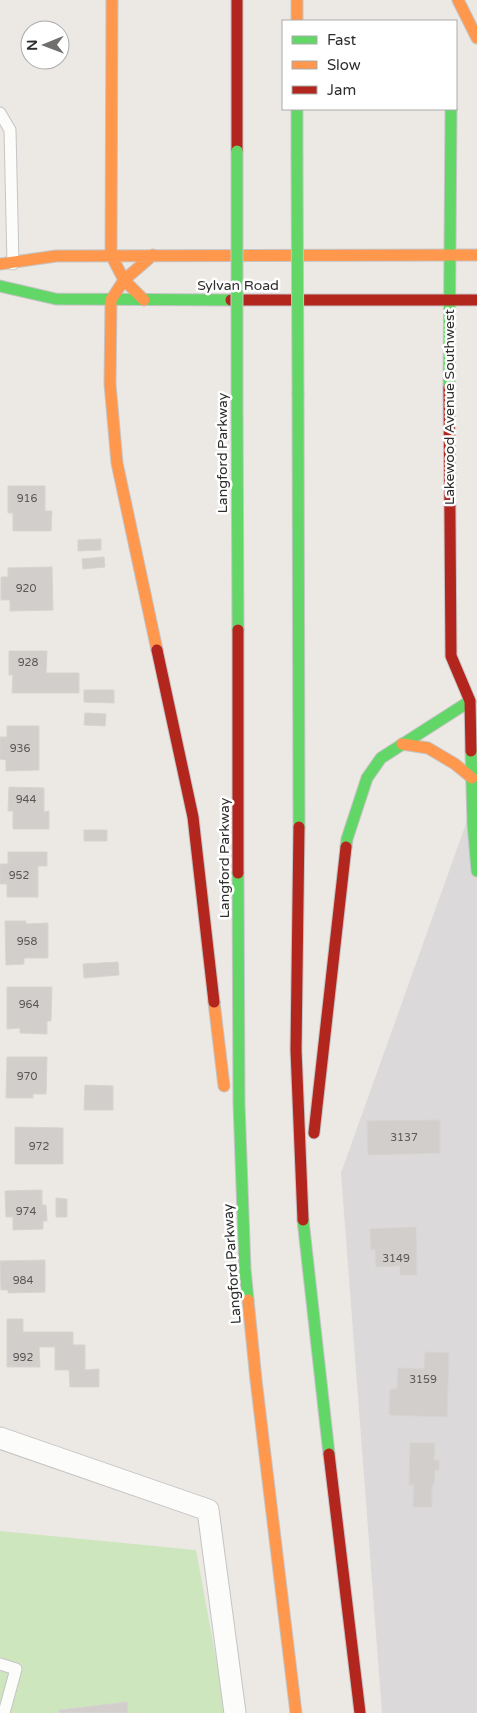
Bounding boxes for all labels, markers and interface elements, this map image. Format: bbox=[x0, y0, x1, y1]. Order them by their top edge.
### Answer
north arrow bbox=[20, 20, 70, 70]
legend bbox=[282, 20, 457, 110]
text: Fast bbox=[327, 31, 357, 49]
text: N bbox=[24, 39, 41, 51]
text: Slow bbox=[327, 56, 361, 74]
text: Jam bbox=[327, 81, 356, 99]
street label: Sylvan Road bbox=[197, 277, 279, 294]
street label: Lakewood Avenue Southwest bbox=[441, 308, 458, 505]
street label: Langford Parkway bbox=[214, 392, 231, 513]
house number: 916 bbox=[17, 492, 37, 505]
house number: 920 bbox=[16, 582, 36, 595]
house number: 928 bbox=[18, 656, 38, 669]
house number: 936 bbox=[10, 742, 30, 755]
house number: 944 bbox=[16, 793, 36, 806]
street label: Langford Parkway bbox=[216, 797, 233, 918]
house number: 952 bbox=[9, 869, 29, 882]
house number: 958 bbox=[17, 935, 37, 948]
house number: 964 bbox=[19, 998, 39, 1011]
house number: 970 bbox=[17, 1070, 37, 1083]
house number: 3137 bbox=[390, 1131, 418, 1144]
house number: 972 bbox=[29, 1140, 49, 1153]
street label: Langford Parkway bbox=[219, 1203, 245, 1325]
house number: 974 bbox=[16, 1205, 36, 1218]
house number: 3149 bbox=[382, 1252, 410, 1265]
house number: 984 bbox=[13, 1274, 33, 1287]
house number: 992 bbox=[13, 1351, 33, 1364]
house number: 3159 bbox=[409, 1373, 437, 1386]

